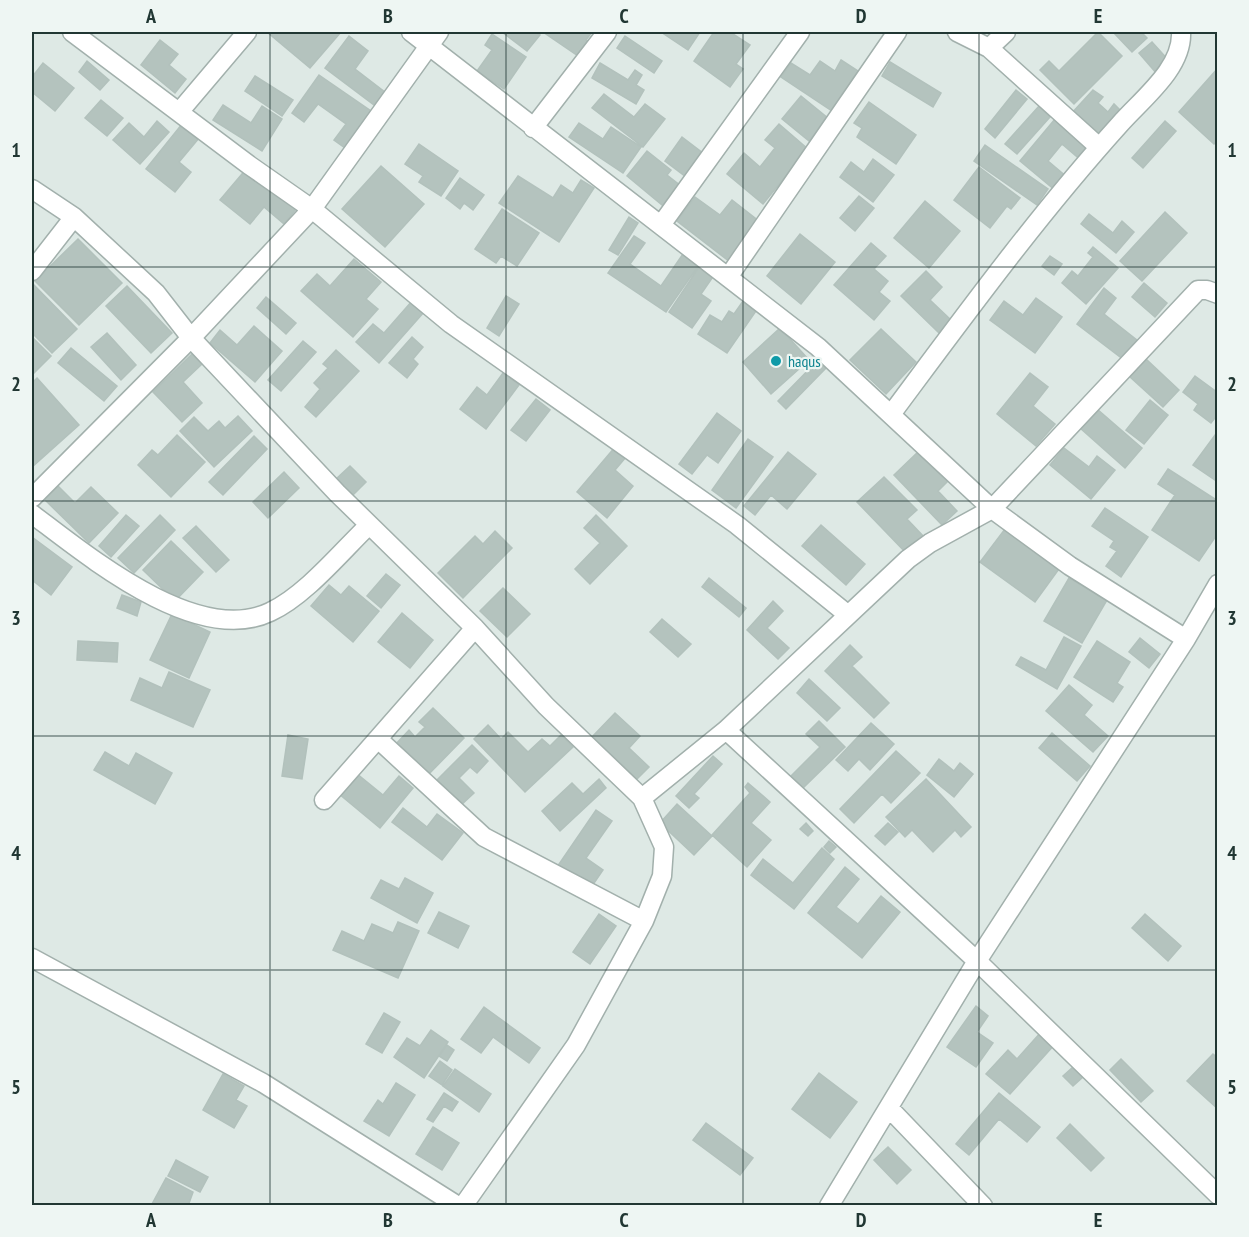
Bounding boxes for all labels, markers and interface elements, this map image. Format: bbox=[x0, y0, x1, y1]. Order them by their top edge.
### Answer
text: A bbox=[145, 3, 157, 29]
text: B bbox=[383, 3, 393, 29]
text: C bbox=[619, 3, 629, 29]
text: D bbox=[856, 3, 867, 29]
text: E bbox=[1094, 3, 1102, 29]
text: 1 bbox=[11, 137, 21, 163]
text: 1 bbox=[1227, 137, 1237, 163]
place label: haqus bbox=[788, 351, 821, 371]
marker: haqus bbox=[769, 354, 783, 368]
text: 2 bbox=[11, 371, 21, 397]
text: 2 bbox=[1227, 371, 1237, 397]
text: 3 bbox=[11, 605, 21, 631]
text: 3 bbox=[1227, 605, 1237, 631]
text: 4 bbox=[11, 840, 21, 866]
text: 4 bbox=[1227, 840, 1237, 866]
text: 5 bbox=[11, 1074, 21, 1100]
text: 5 bbox=[1227, 1074, 1237, 1100]
text: A bbox=[145, 1207, 157, 1233]
text: B bbox=[383, 1207, 393, 1233]
text: C bbox=[619, 1207, 629, 1233]
text: D bbox=[856, 1207, 867, 1233]
text: E bbox=[1094, 1207, 1102, 1233]

